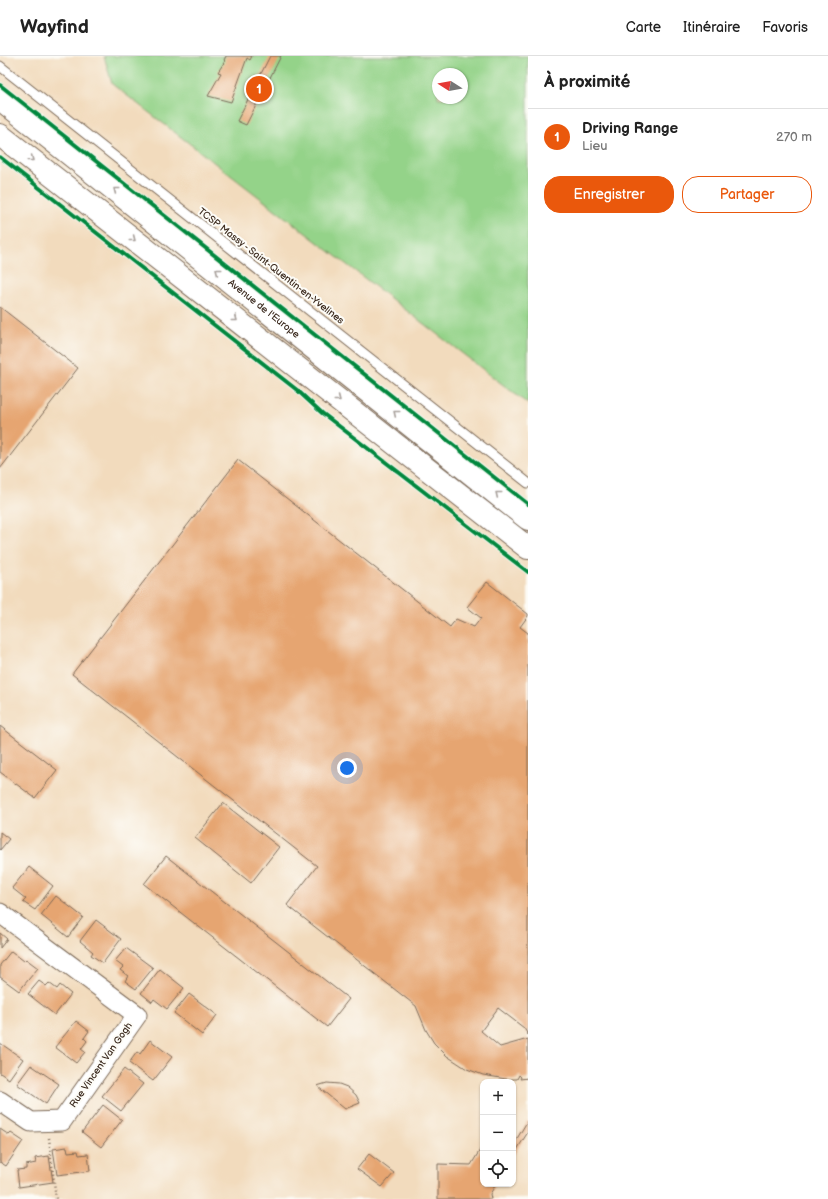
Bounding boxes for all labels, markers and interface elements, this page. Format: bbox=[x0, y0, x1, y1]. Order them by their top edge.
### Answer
text: Wayfind bbox=[20, 16, 89, 39]
text: Carte bbox=[626, 19, 661, 36]
text: Itinéraire bbox=[683, 19, 740, 36]
text: Favoris bbox=[762, 19, 808, 36]
north arrow bbox=[432, 68, 468, 104]
text: À proximité bbox=[544, 72, 630, 92]
pin: 1 bbox=[246, 74, 272, 104]
text: Driving Range bbox=[582, 119, 678, 138]
text: 1 bbox=[554, 129, 560, 145]
text: 270 m bbox=[776, 129, 812, 145]
text: Lieu bbox=[582, 138, 607, 154]
one-way arrow bbox=[26, 154, 33, 161]
button: Enregistrer bbox=[544, 176, 674, 213]
button: Partager bbox=[682, 176, 812, 213]
one-way arrow bbox=[113, 188, 120, 195]
street label: TCSP Massy - Saint-Quentin-en-Yvelines bbox=[196, 205, 346, 327]
one-way arrow bbox=[129, 234, 136, 241]
one-way arrow bbox=[215, 268, 222, 275]
street label: Avenue de l'Europe bbox=[226, 277, 302, 341]
one-way arrow bbox=[231, 314, 238, 321]
one-way arrow bbox=[333, 395, 340, 402]
one-way arrow bbox=[394, 411, 401, 418]
one-way arrow bbox=[495, 492, 502, 499]
your location bbox=[337, 758, 357, 778]
street label: Rue Vincent Van Gogh bbox=[67, 1020, 135, 1110]
map controls bbox=[480, 1079, 516, 1187]
button: + bbox=[480, 1079, 516, 1115]
button: − bbox=[480, 1115, 516, 1151]
button: locate bbox=[480, 1151, 516, 1187]

